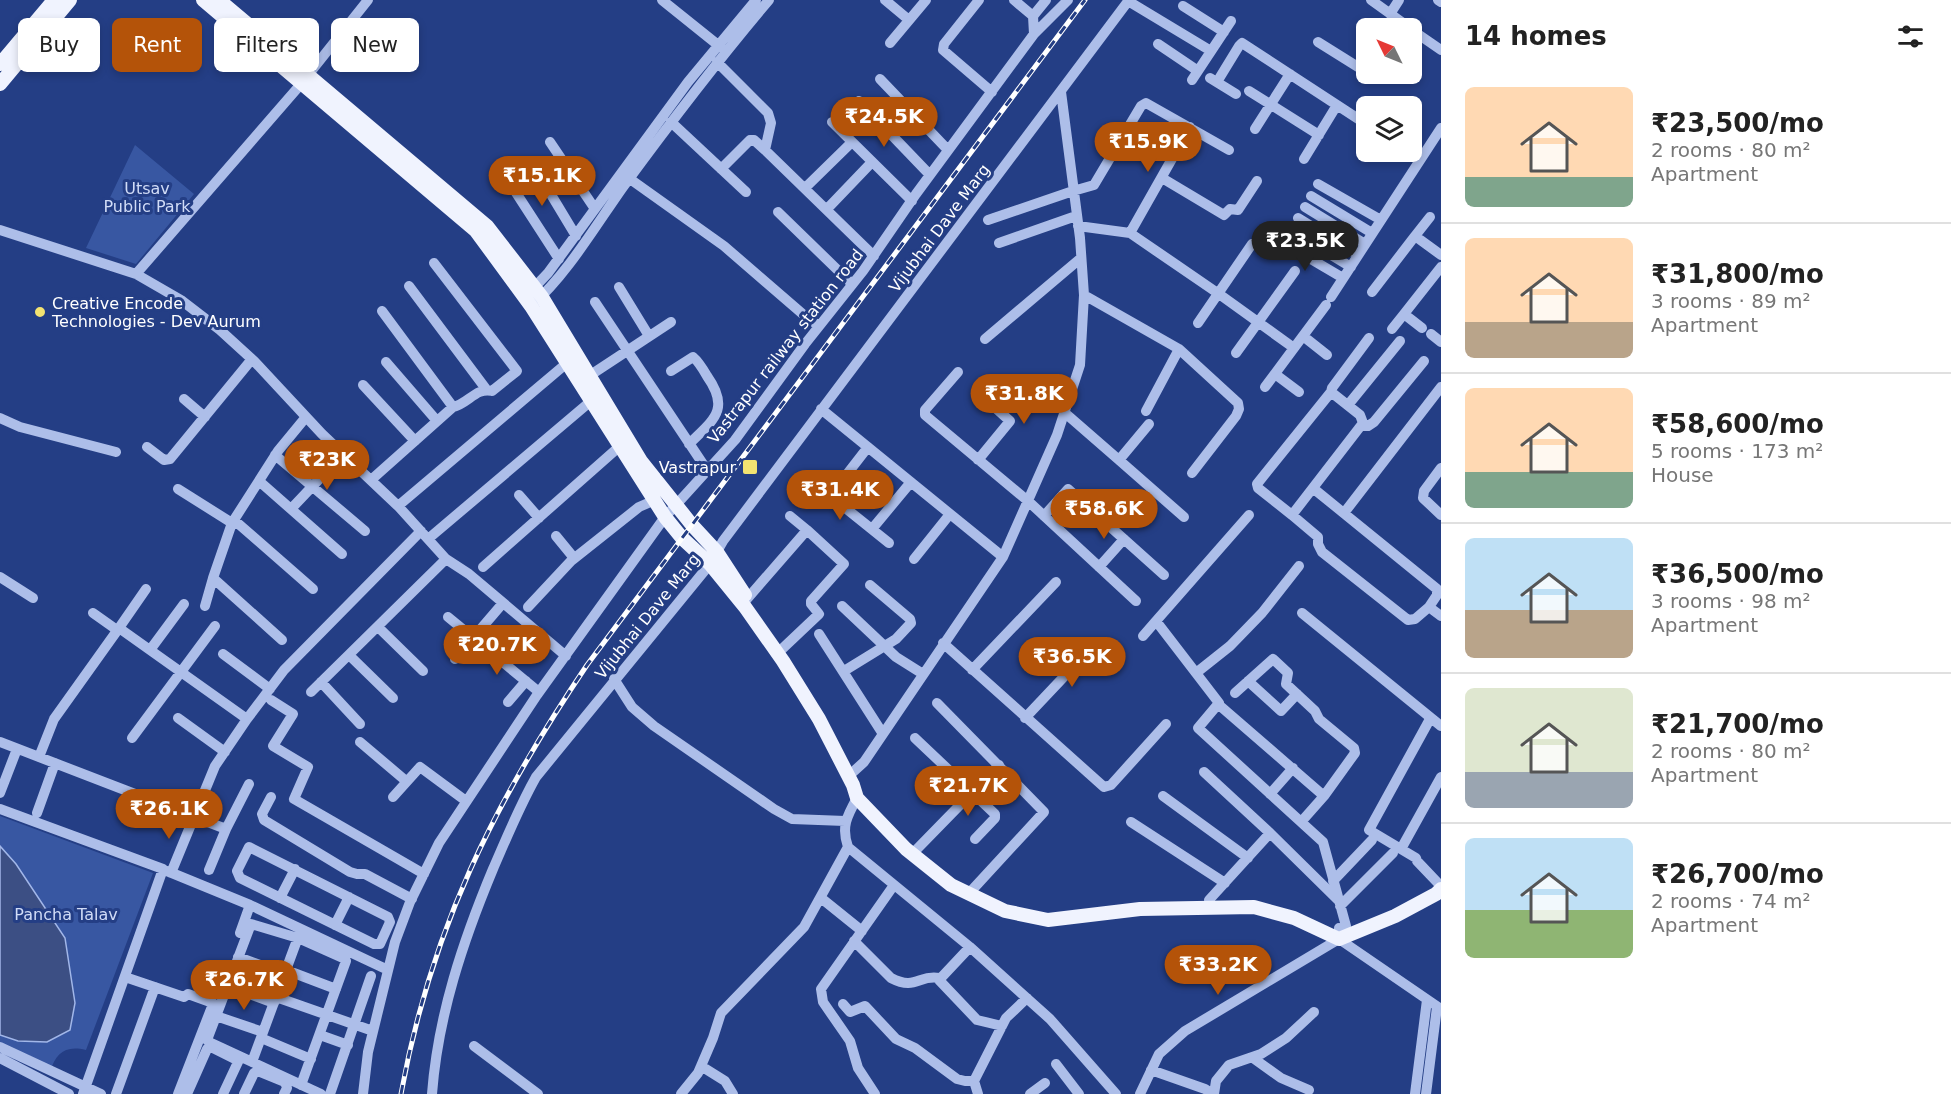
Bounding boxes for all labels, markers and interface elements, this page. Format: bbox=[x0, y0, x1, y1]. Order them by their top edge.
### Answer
chip: Buy bbox=[18, 18, 100, 72]
chip: Rent bbox=[112, 18, 202, 72]
chip: Filters bbox=[214, 18, 319, 72]
chip: New bbox=[331, 18, 419, 72]
north arrow bbox=[1356, 18, 1422, 84]
map controls bbox=[1356, 18, 1422, 162]
icon: filters bbox=[1894, 20, 1927, 53]
text: 14 homes bbox=[1465, 21, 1607, 51]
button: layers bbox=[1356, 96, 1422, 162]
pin: ₹24.5K bbox=[835, 97, 933, 148]
text: ₹24.5K bbox=[845, 104, 923, 128]
text: ₹23,500/mo bbox=[1651, 108, 1824, 138]
icon: home bbox=[1513, 111, 1585, 183]
pin: ₹15.9K bbox=[1099, 122, 1197, 173]
text: ₹15.9K bbox=[1109, 129, 1187, 153]
text: 2 rooms · 80 m² bbox=[1651, 138, 1811, 162]
pin: ₹15.1K bbox=[493, 156, 591, 207]
street label: Vijubhai Dave Marg bbox=[885, 160, 994, 296]
text: Apartment bbox=[1651, 162, 1758, 186]
text: ₹15.1K bbox=[503, 163, 581, 187]
park label: Utsav Public Park bbox=[103, 179, 191, 216]
pin: ₹23.5K bbox=[1256, 221, 1354, 272]
text: ₹23.5K bbox=[1266, 228, 1344, 252]
street label: Vastrapur railway station road bbox=[704, 245, 867, 447]
text: ₹31,800/mo bbox=[1651, 259, 1824, 289]
icon: home bbox=[1513, 262, 1585, 334]
text: 3 rooms · 89 m² bbox=[1651, 289, 1811, 313]
place label: Creative Encode Technologies - Dev Aurum bbox=[51, 294, 261, 331]
marker: Creative Encode Technologies - Dev Aurum bbox=[33, 305, 47, 319]
text: Apartment bbox=[1651, 313, 1758, 337]
pin: ₹31.8K bbox=[975, 374, 1073, 425]
text: ₹31.8K bbox=[985, 381, 1063, 405]
text: ₹58,600/mo bbox=[1651, 409, 1824, 439]
icon: home bbox=[1513, 412, 1585, 484]
text: 5 rooms · 173 m² bbox=[1651, 439, 1823, 463]
pin: ₹23K bbox=[291, 440, 363, 491]
text: ₹23K bbox=[298, 447, 356, 471]
place label: Vastrapur bbox=[659, 458, 736, 477]
marker: Vastrapur bbox=[741, 458, 759, 476]
text: House bbox=[1651, 463, 1714, 487]
pin: ₹31.4K bbox=[791, 470, 889, 521]
text: ₹31.4K bbox=[801, 477, 879, 501]
pin: ₹58.6K bbox=[1055, 489, 1153, 540]
text: ₹58.6K bbox=[1065, 496, 1143, 520]
street label: Vijubhai Dave Marg bbox=[591, 550, 704, 683]
text: ₹36,500/mo bbox=[1651, 559, 1824, 589]
icon: home bbox=[1513, 562, 1585, 634]
text: 3 rooms · 98 m² bbox=[1651, 589, 1811, 613]
text: Apartment bbox=[1651, 613, 1758, 637]
pin: ₹20.7K bbox=[448, 625, 546, 676]
text: ₹20.7K bbox=[458, 632, 536, 656]
pin: ₹36.5K bbox=[1023, 637, 1121, 688]
text: ₹36.5K bbox=[1033, 644, 1111, 668]
text: ₹21,700/mo bbox=[1651, 709, 1824, 739]
icon: home bbox=[1513, 712, 1585, 784]
text: 2 rooms · 80 m² bbox=[1651, 739, 1811, 763]
text: Apartment bbox=[1651, 763, 1758, 787]
pin: ₹21.7K bbox=[919, 766, 1017, 817]
text: ₹21.7K bbox=[929, 773, 1007, 797]
pin: ₹26.1K bbox=[120, 789, 218, 840]
text: ₹26.1K bbox=[130, 796, 208, 820]
text: ₹26,700/mo bbox=[1651, 859, 1824, 889]
icon: home bbox=[1513, 862, 1585, 934]
text: 2 rooms · 74 m² bbox=[1651, 889, 1811, 913]
park label: Pancha Talav bbox=[14, 905, 118, 924]
text: Apartment bbox=[1651, 913, 1758, 937]
pin: ₹33.2K bbox=[1169, 945, 1267, 996]
text: ₹33.2K bbox=[1179, 952, 1257, 976]
pin: ₹26.7K bbox=[195, 960, 293, 1011]
text: ₹26.7K bbox=[205, 967, 283, 991]

